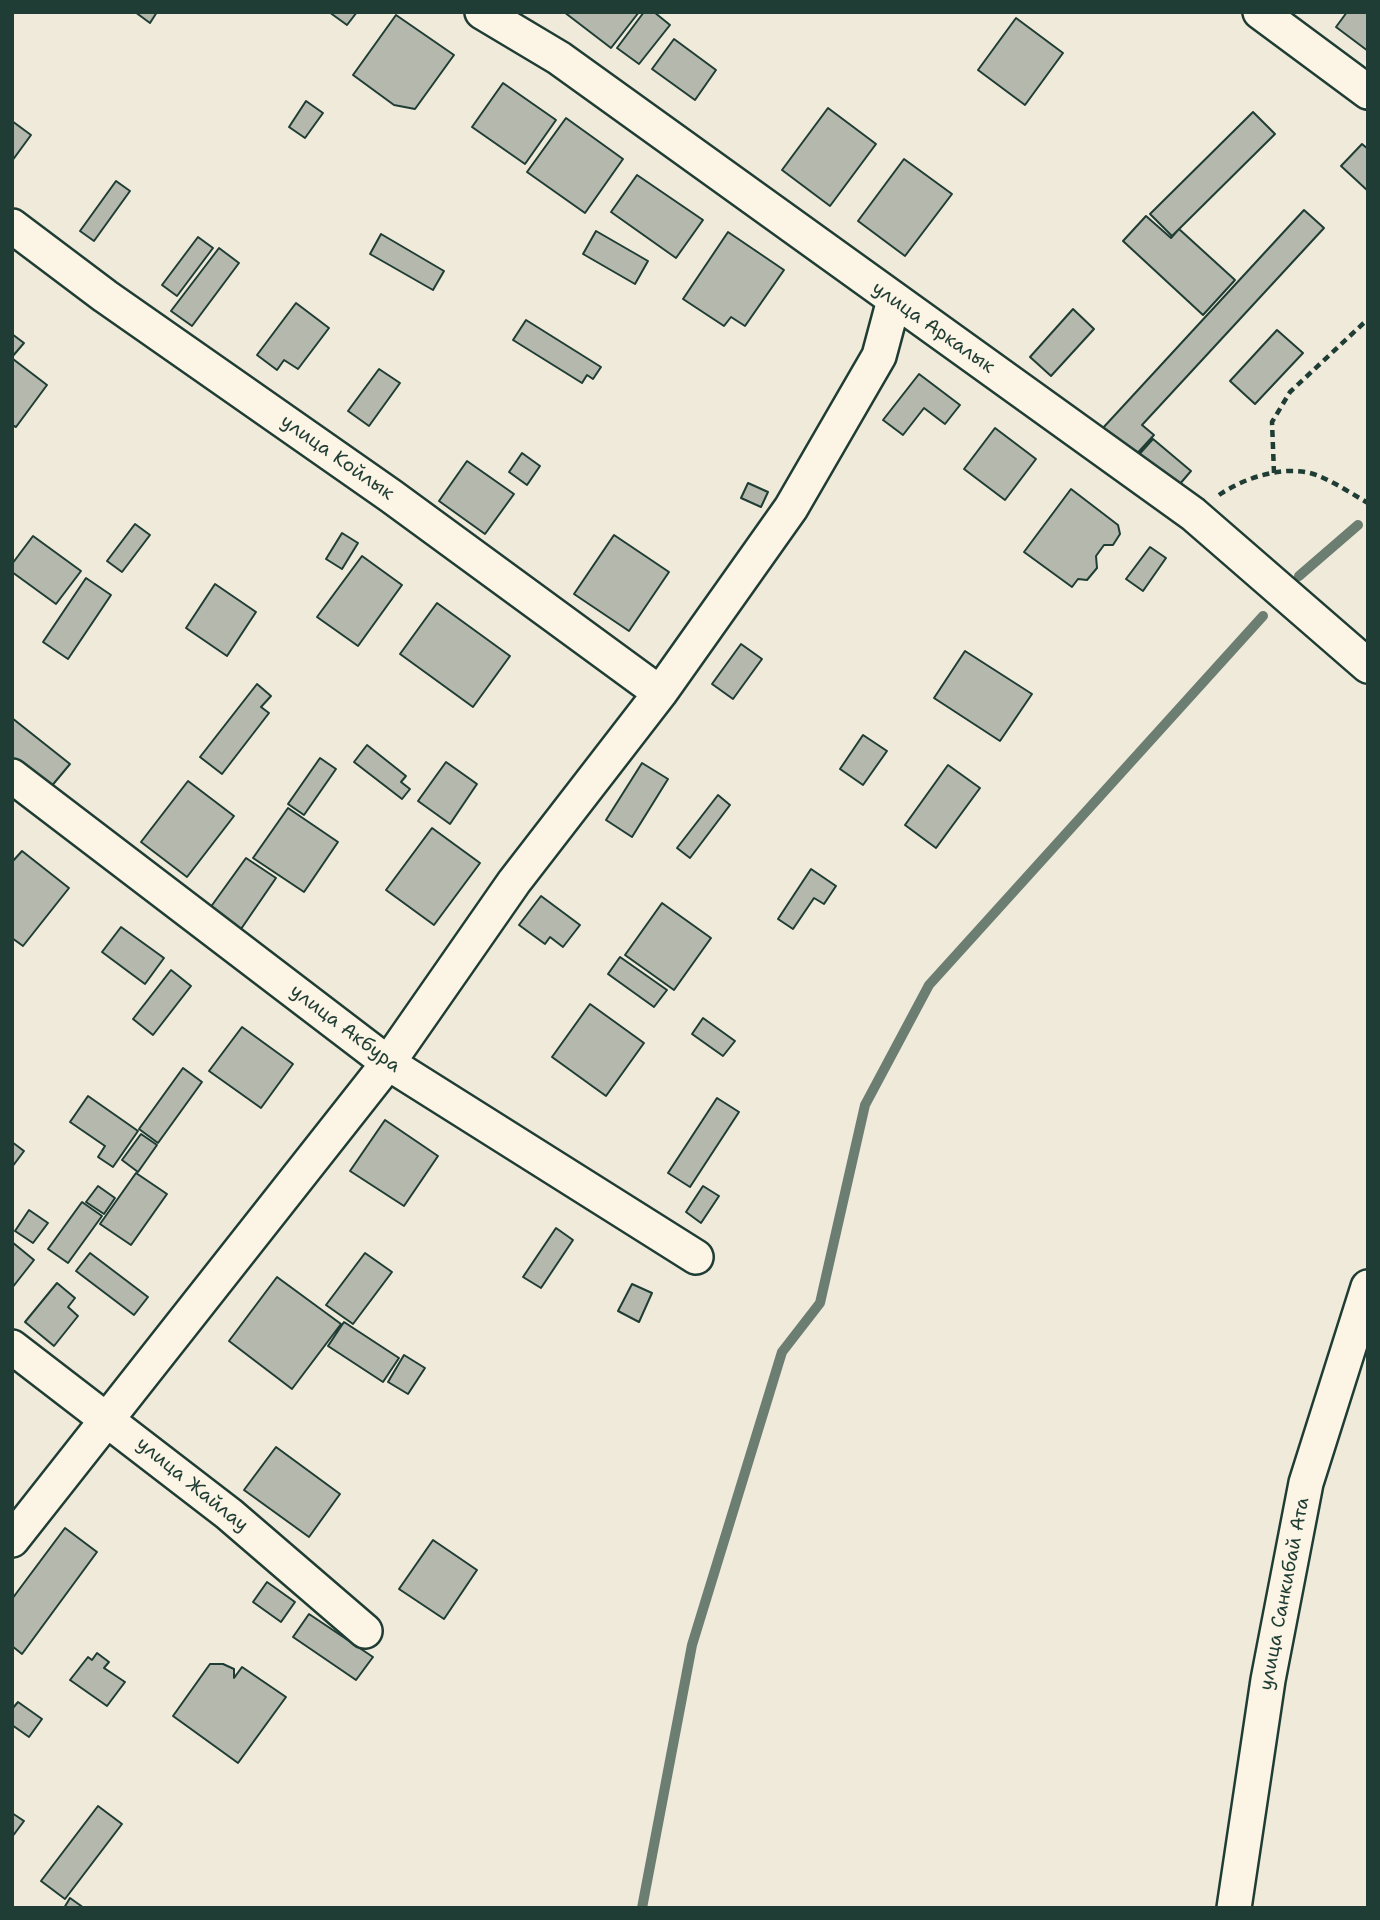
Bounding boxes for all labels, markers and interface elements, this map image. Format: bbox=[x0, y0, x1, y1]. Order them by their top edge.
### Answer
street label: улица Аркалык bbox=[867, 277, 999, 379]
street label: улица Койлык bbox=[276, 410, 398, 506]
street label: улица Акбура bbox=[285, 980, 405, 1078]
street label: улица Жайлау bbox=[131, 1433, 253, 1537]
street label: улица Санкибай Ата bbox=[1255, 1495, 1315, 1693]

